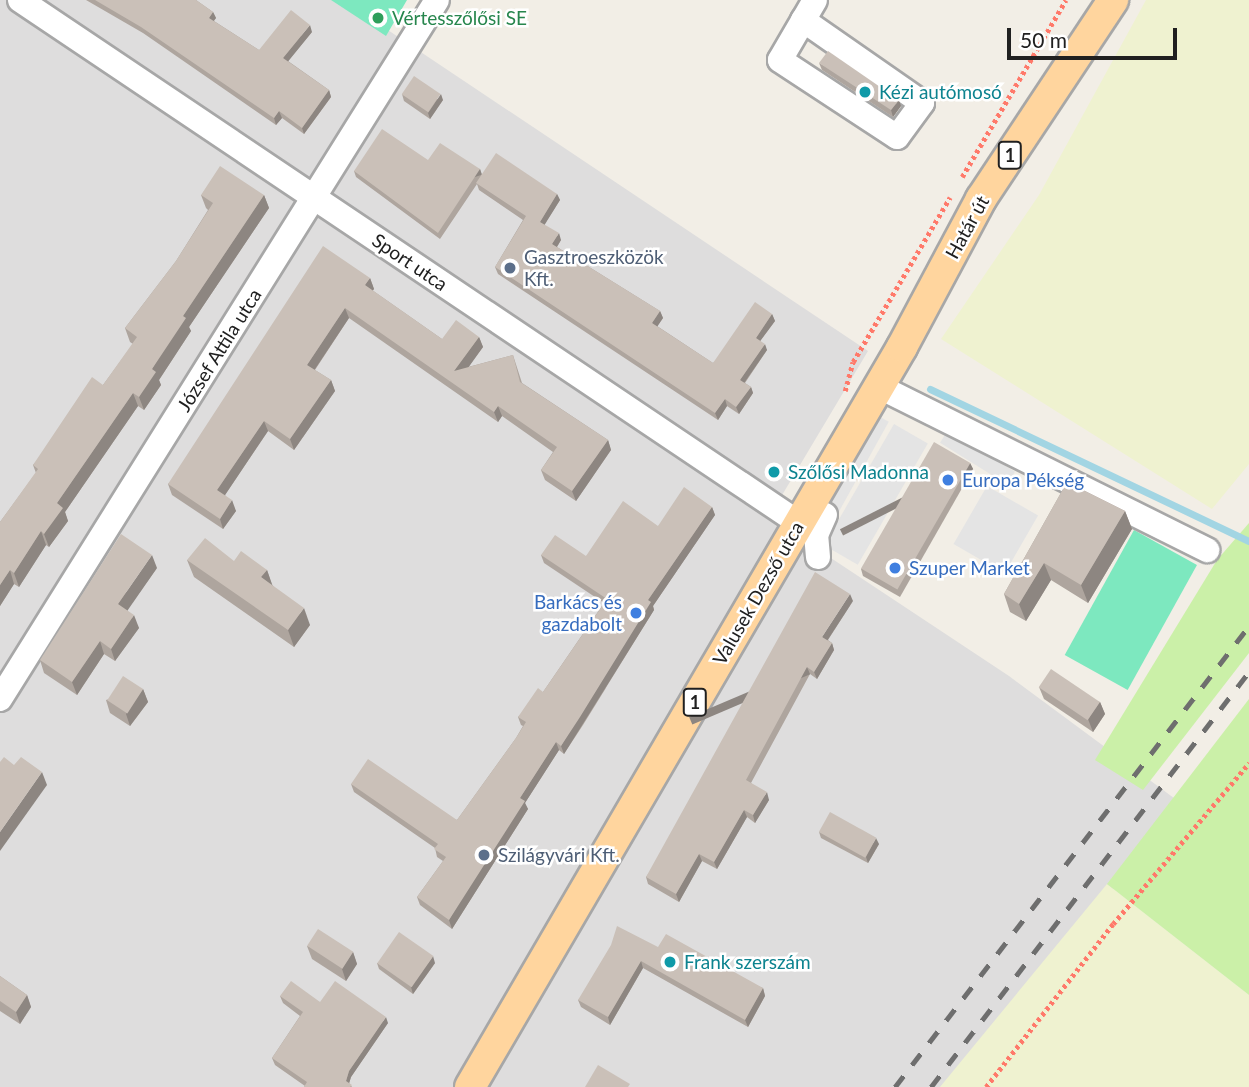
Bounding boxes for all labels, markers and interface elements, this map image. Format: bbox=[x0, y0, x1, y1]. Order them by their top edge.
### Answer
place label: Vértesszőlősi SE bbox=[392, 7, 527, 29]
marker: Vértesszőlősi SE bbox=[370, 10, 386, 26]
scale bar bbox=[1011, 14, 1181, 58]
text: 50 m bbox=[1020, 27, 1067, 52]
place label: Kézi autómosó bbox=[879, 81, 1002, 103]
marker: Kézi autómosó bbox=[857, 84, 873, 100]
road number: 1 bbox=[998, 140, 1022, 170]
street label: Határ út bbox=[940, 191, 994, 263]
street label: Sport utca bbox=[368, 229, 452, 295]
place label: Gasztroeszközök Kft. bbox=[524, 246, 664, 290]
marker: Gasztroeszközök Kft. bbox=[502, 260, 518, 276]
street label: József Attila utca bbox=[172, 284, 266, 416]
place label: Szőlősi Madonna bbox=[788, 461, 929, 483]
marker: Szőlősi Madonna bbox=[766, 464, 782, 480]
place label: Europa Pékség bbox=[962, 469, 1084, 491]
marker: Europa Pékség bbox=[940, 472, 956, 488]
street label: Valusek Dezső utca bbox=[708, 517, 808, 669]
place label: Szuper Market bbox=[909, 557, 1030, 579]
marker: Szuper Market bbox=[887, 560, 903, 576]
place label: Barkács és gazdabolt bbox=[534, 591, 622, 635]
marker: Barkács és gazdabolt bbox=[628, 605, 644, 621]
road number: 1 bbox=[683, 688, 707, 716]
place label: Szilágyvári Kft. bbox=[498, 844, 620, 866]
marker: Szilágyvári Kft. bbox=[476, 847, 492, 863]
place label: Frank szerszám bbox=[684, 951, 811, 973]
marker: Frank szerszám bbox=[662, 954, 678, 970]

